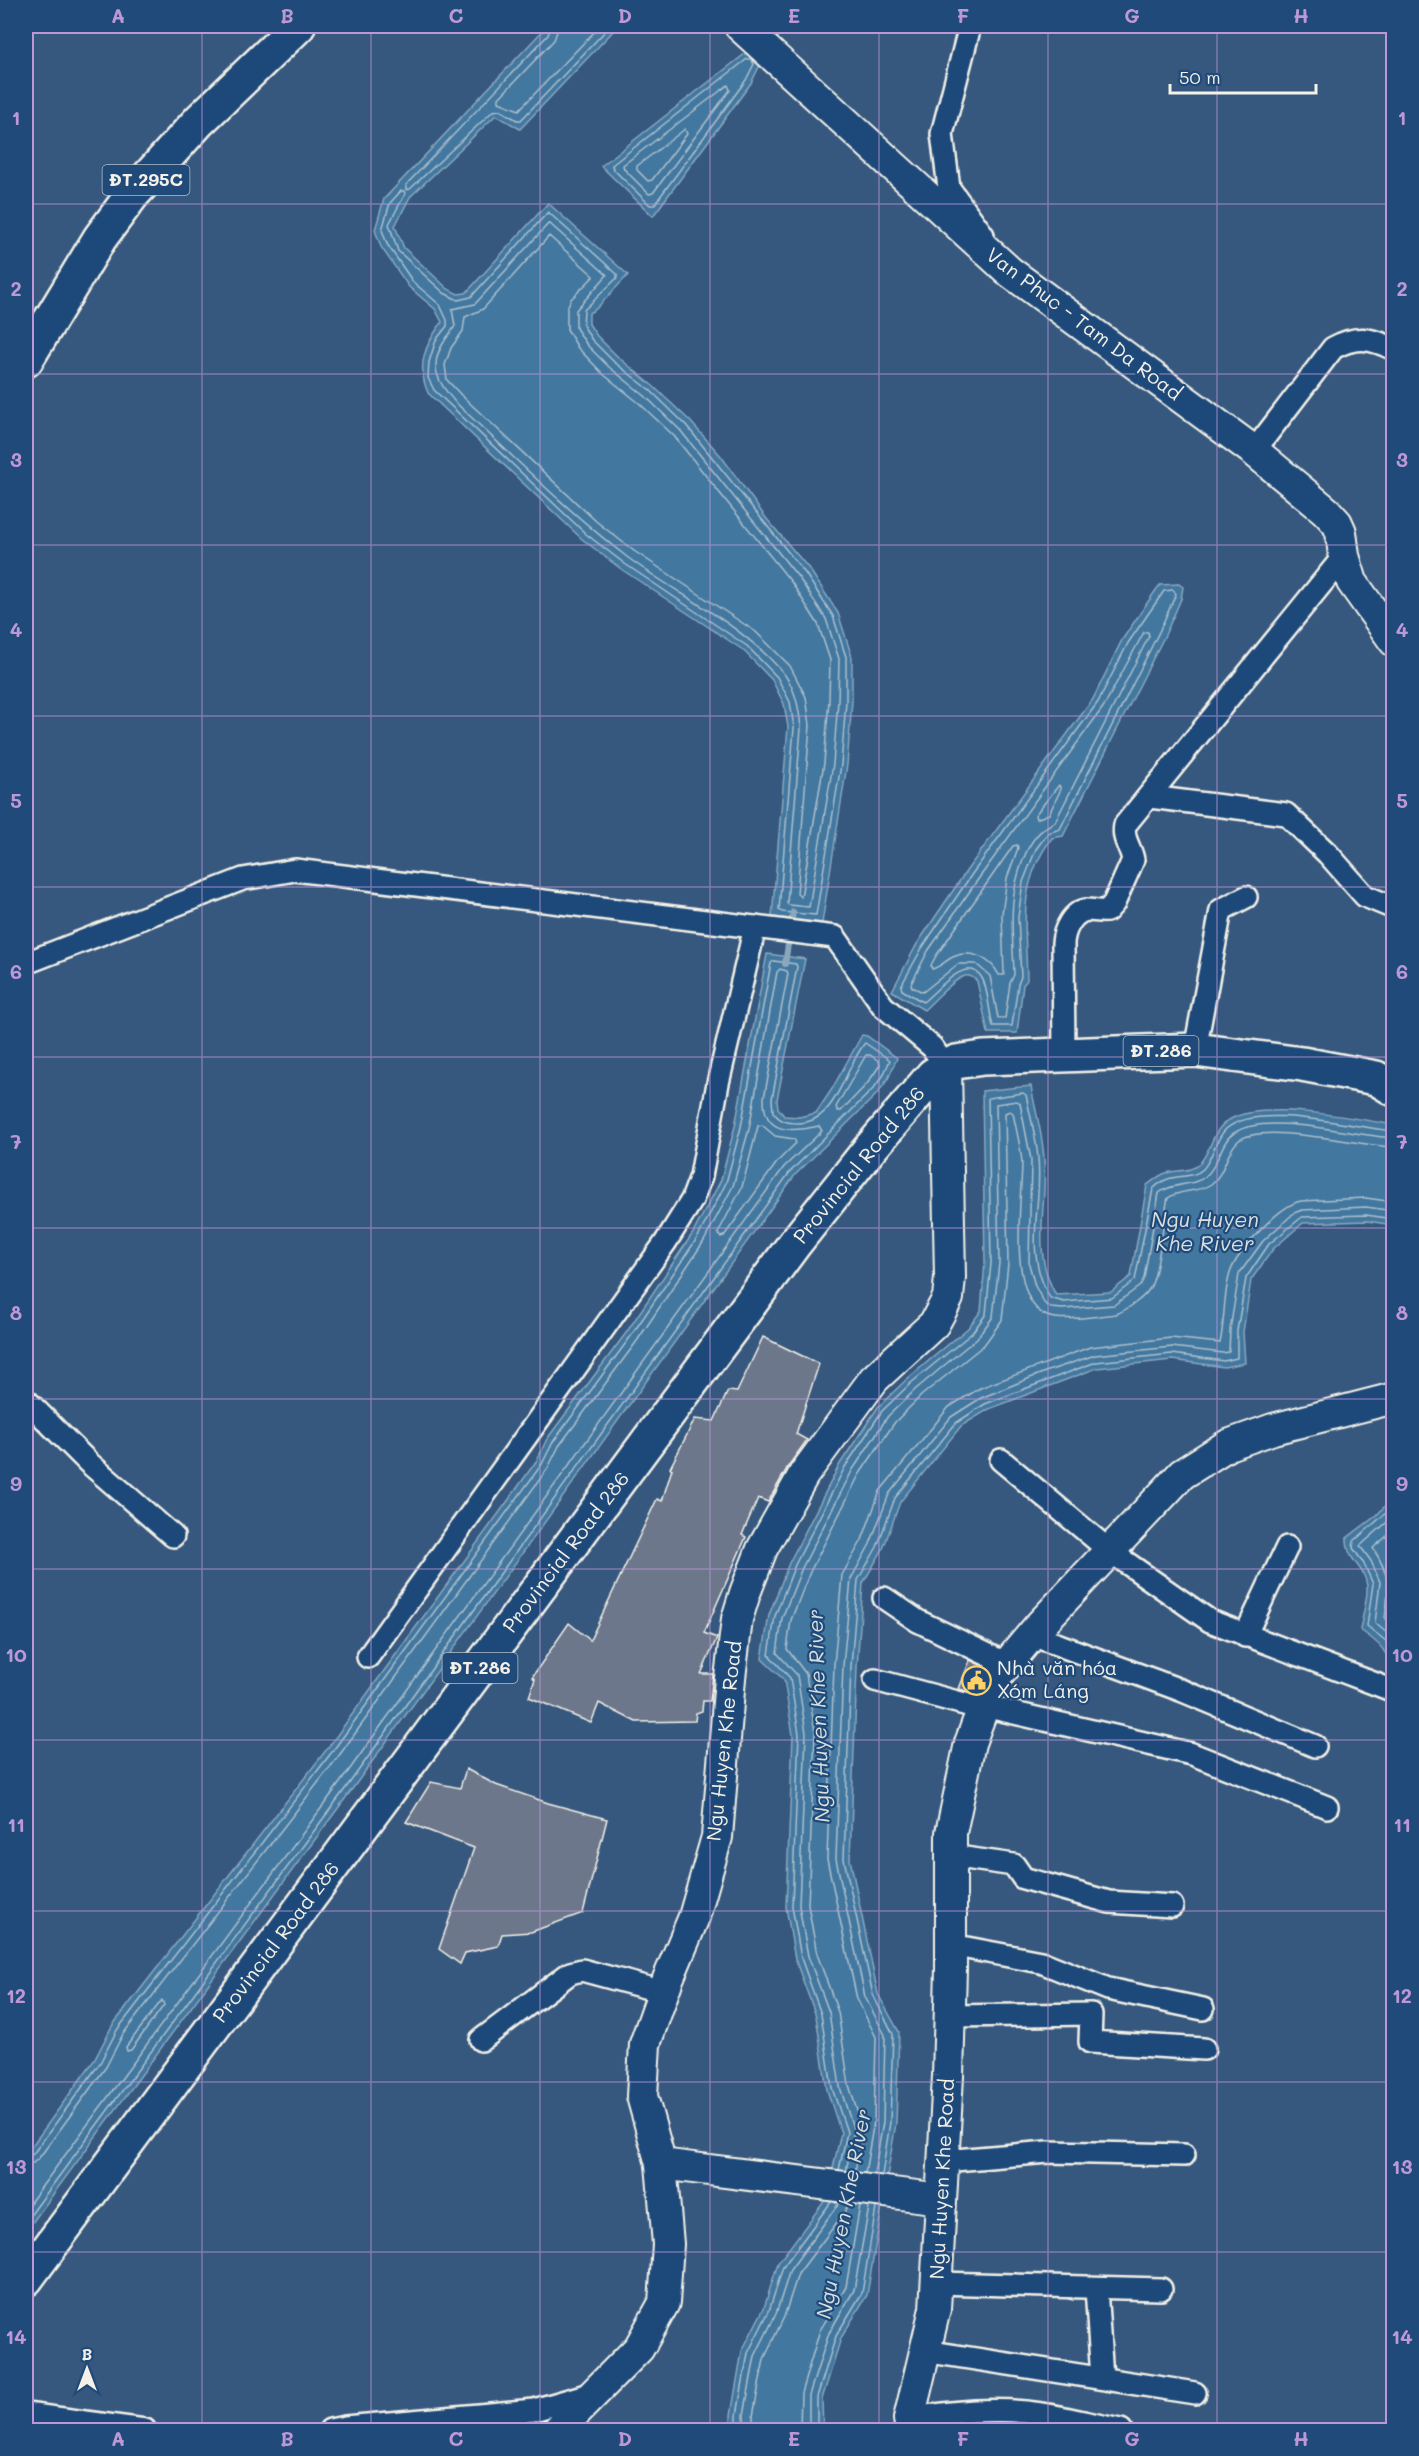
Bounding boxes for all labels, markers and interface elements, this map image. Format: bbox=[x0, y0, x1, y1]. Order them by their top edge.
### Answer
text: A bbox=[111, 2, 125, 28]
text: B bbox=[280, 2, 294, 28]
text: C bbox=[449, 2, 464, 28]
text: D bbox=[618, 2, 632, 28]
text: E bbox=[788, 2, 800, 28]
text: F bbox=[957, 2, 970, 28]
text: G bbox=[1124, 2, 1140, 28]
text: H bbox=[1293, 2, 1309, 28]
scale bar bbox=[1170, 57, 1316, 95]
text: 50 m bbox=[1179, 65, 1221, 89]
text: 1 bbox=[12, 104, 20, 130]
text: 1 bbox=[1398, 104, 1406, 130]
road number: ĐT.295C bbox=[102, 165, 190, 195]
street label: Van Phuc - Tam Da Road bbox=[981, 241, 1188, 405]
text: 2 bbox=[10, 275, 22, 301]
text: 2 bbox=[1396, 275, 1408, 301]
text: 3 bbox=[10, 446, 22, 472]
text: 3 bbox=[1396, 446, 1408, 472]
text: 4 bbox=[10, 616, 23, 642]
text: 4 bbox=[1396, 616, 1409, 642]
text: 5 bbox=[10, 787, 22, 813]
text: 5 bbox=[1396, 787, 1408, 813]
text: 6 bbox=[10, 958, 22, 984]
text: 6 bbox=[1396, 958, 1408, 984]
road number: ĐT.286 bbox=[1124, 1036, 1198, 1066]
street label: Provincial Road 286 bbox=[787, 1080, 930, 1248]
text: 7 bbox=[10, 1128, 22, 1154]
text: 7 bbox=[1396, 1128, 1408, 1154]
water label: Ngu Huyen Khe River bbox=[1151, 1205, 1259, 1256]
text: 8 bbox=[10, 1299, 22, 1325]
text: 8 bbox=[1396, 1299, 1408, 1325]
street label: Provincial Road 286 bbox=[496, 1466, 634, 1637]
text: 9 bbox=[10, 1470, 22, 1496]
text: 9 bbox=[1396, 1470, 1408, 1496]
water label: Ngu Huyen Khe River bbox=[800, 1609, 835, 1823]
street label: Ngu Huyen Khe Road bbox=[700, 1639, 746, 1842]
text: 10 bbox=[5, 1641, 27, 1667]
text: 10 bbox=[1391, 1641, 1413, 1667]
road number: ĐT.286 bbox=[442, 1653, 518, 1683]
place label: Nhà văn hóa Xóm Láng bbox=[997, 1654, 1117, 1703]
public building icon: Nhà văn hóa Xóm Láng bbox=[960, 1664, 992, 1696]
text: 11 bbox=[7, 1811, 25, 1837]
text: 11 bbox=[1393, 1811, 1411, 1837]
street label: Provincial Road 286 bbox=[206, 1856, 344, 2027]
text: 12 bbox=[6, 1982, 26, 2008]
text: 12 bbox=[1392, 1982, 1412, 2008]
street label: Ngu Huyen Khe Road bbox=[923, 2078, 959, 2280]
water label: Ngu Huyen Khe River bbox=[809, 2106, 876, 2321]
text: 13 bbox=[6, 2153, 26, 2179]
text: 13 bbox=[1392, 2153, 1412, 2179]
text: 14 bbox=[5, 2323, 27, 2349]
text: 14 bbox=[1391, 2323, 1413, 2349]
north arrow bbox=[57, 2339, 117, 2399]
text: B bbox=[82, 2343, 92, 2364]
text: A bbox=[111, 2425, 125, 2451]
text: B bbox=[280, 2425, 294, 2451]
text: C bbox=[449, 2425, 464, 2451]
text: D bbox=[618, 2425, 632, 2451]
text: E bbox=[788, 2425, 800, 2451]
text: F bbox=[957, 2425, 970, 2451]
text: G bbox=[1124, 2425, 1140, 2451]
text: H bbox=[1293, 2425, 1309, 2451]

